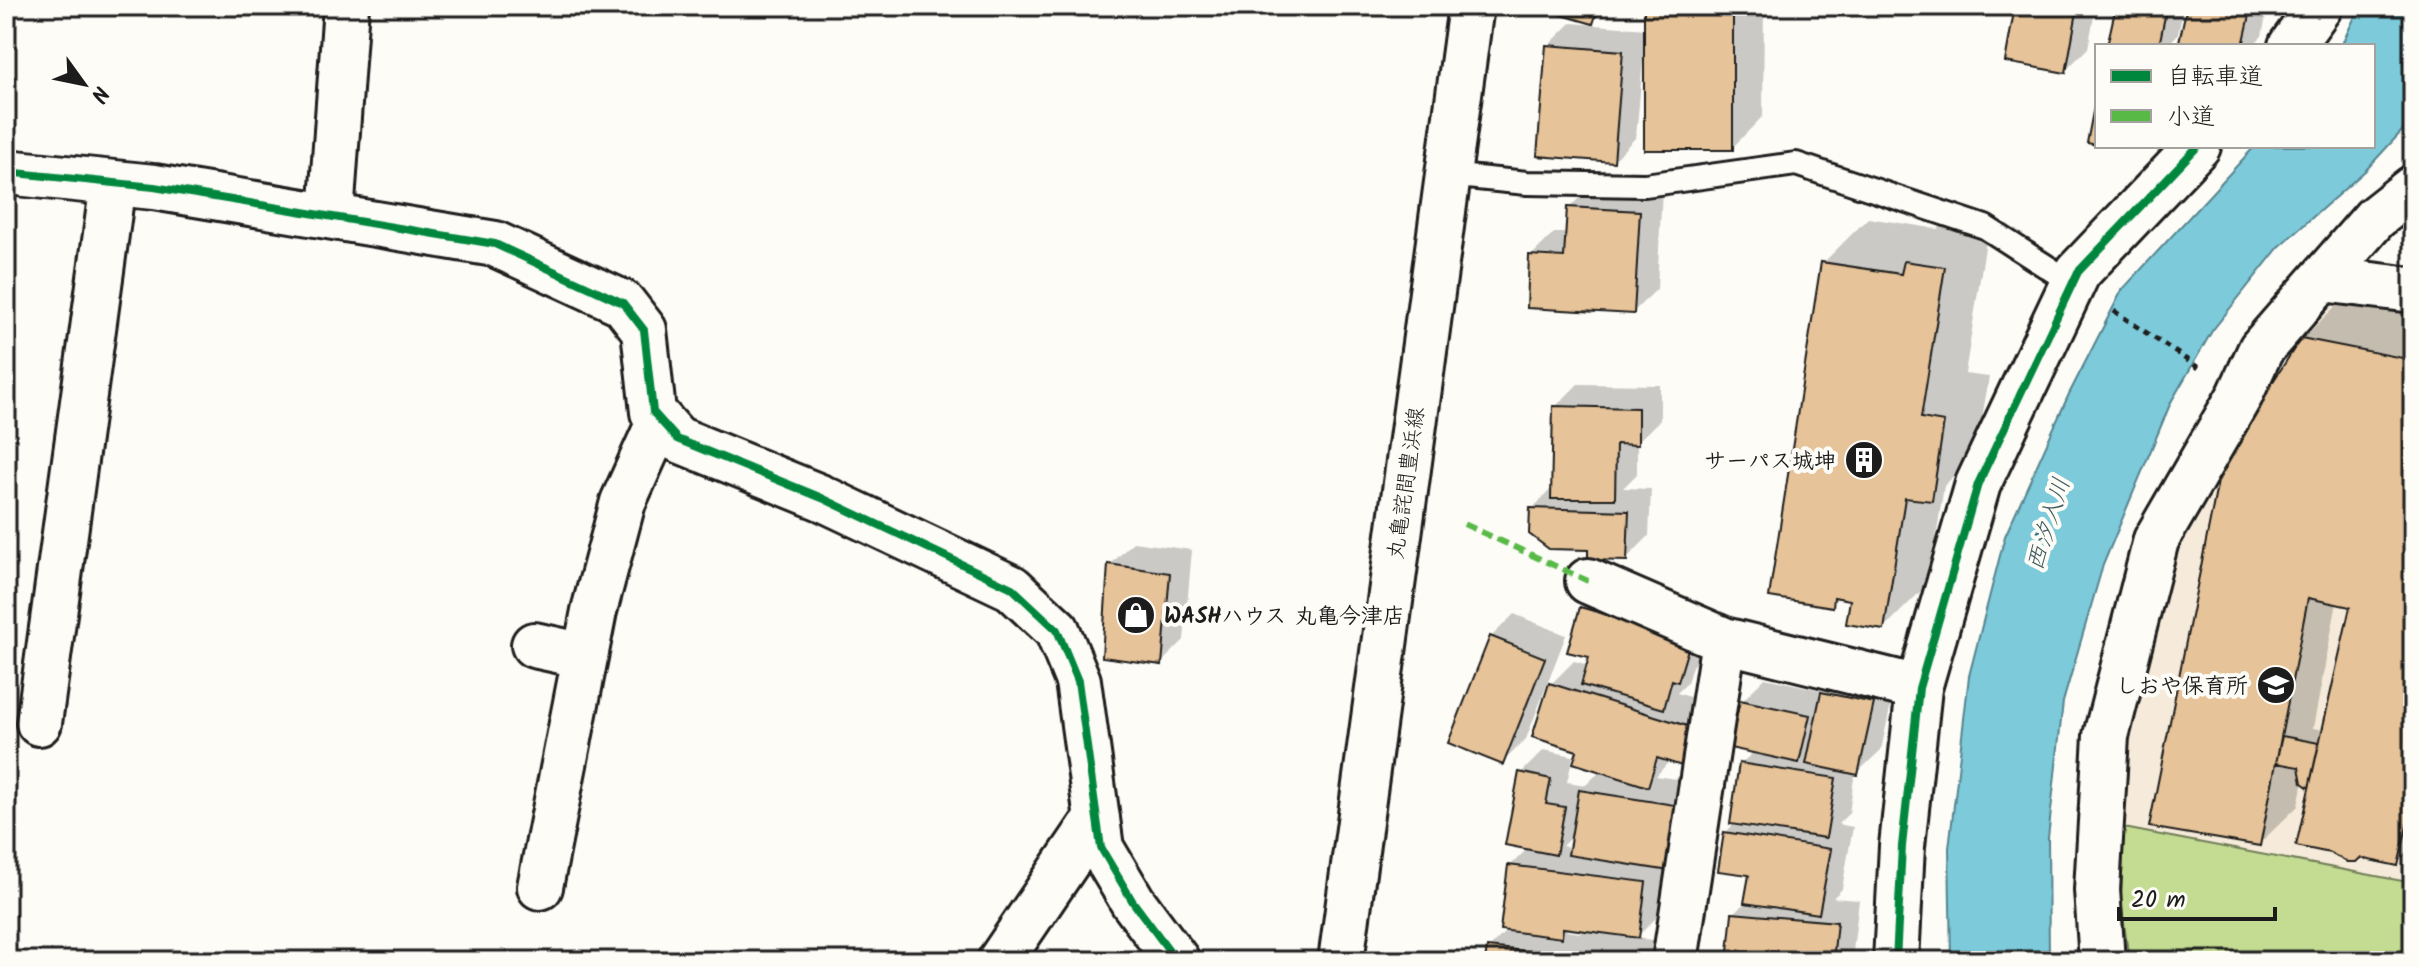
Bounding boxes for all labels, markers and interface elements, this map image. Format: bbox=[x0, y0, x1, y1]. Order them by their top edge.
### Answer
north arrow bbox=[44, 44, 124, 124]
legend bbox=[2095, 44, 2375, 148]
text: 自転車道 bbox=[2167, 58, 2263, 97]
text: N bbox=[80, 78, 117, 109]
text: 小道 bbox=[2167, 98, 2215, 137]
street label: 丸亀詫間豊浜線 bbox=[1379, 405, 1436, 562]
building icon: サーパス城坤 bbox=[1843, 439, 1885, 481]
place label: サーパス城坤 bbox=[1704, 445, 1836, 480]
water label: 西汐入川 bbox=[2017, 473, 2082, 576]
shop icon: WASHハウス 丸亀今津店 bbox=[1115, 594, 1157, 636]
place label: WASHハウス 丸亀今津店 bbox=[1164, 600, 1405, 635]
school or university icon: しおや保育所 bbox=[2255, 664, 2297, 706]
place label: しおや保育所 bbox=[2116, 670, 2248, 705]
scale bar bbox=[2119, 871, 2275, 921]
text: 20 m bbox=[2131, 881, 2186, 920]

